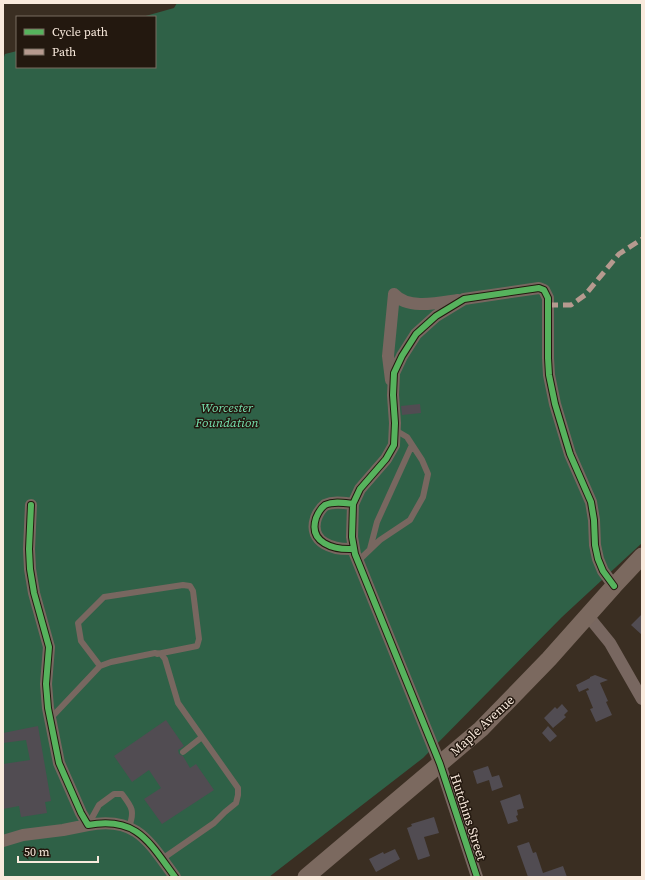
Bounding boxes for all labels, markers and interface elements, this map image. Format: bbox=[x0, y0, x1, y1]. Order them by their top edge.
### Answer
legend bbox=[16, 16, 156, 68]
text: Cycle path bbox=[52, 24, 108, 40]
text: Path bbox=[52, 44, 76, 60]
park label: Worcester Foundation bbox=[194, 399, 259, 431]
street label: Maple Avenue bbox=[447, 691, 518, 759]
street label: Hutchins Street bbox=[447, 772, 491, 863]
scale bar bbox=[18, 838, 98, 864]
text: 50 m bbox=[24, 844, 50, 860]

